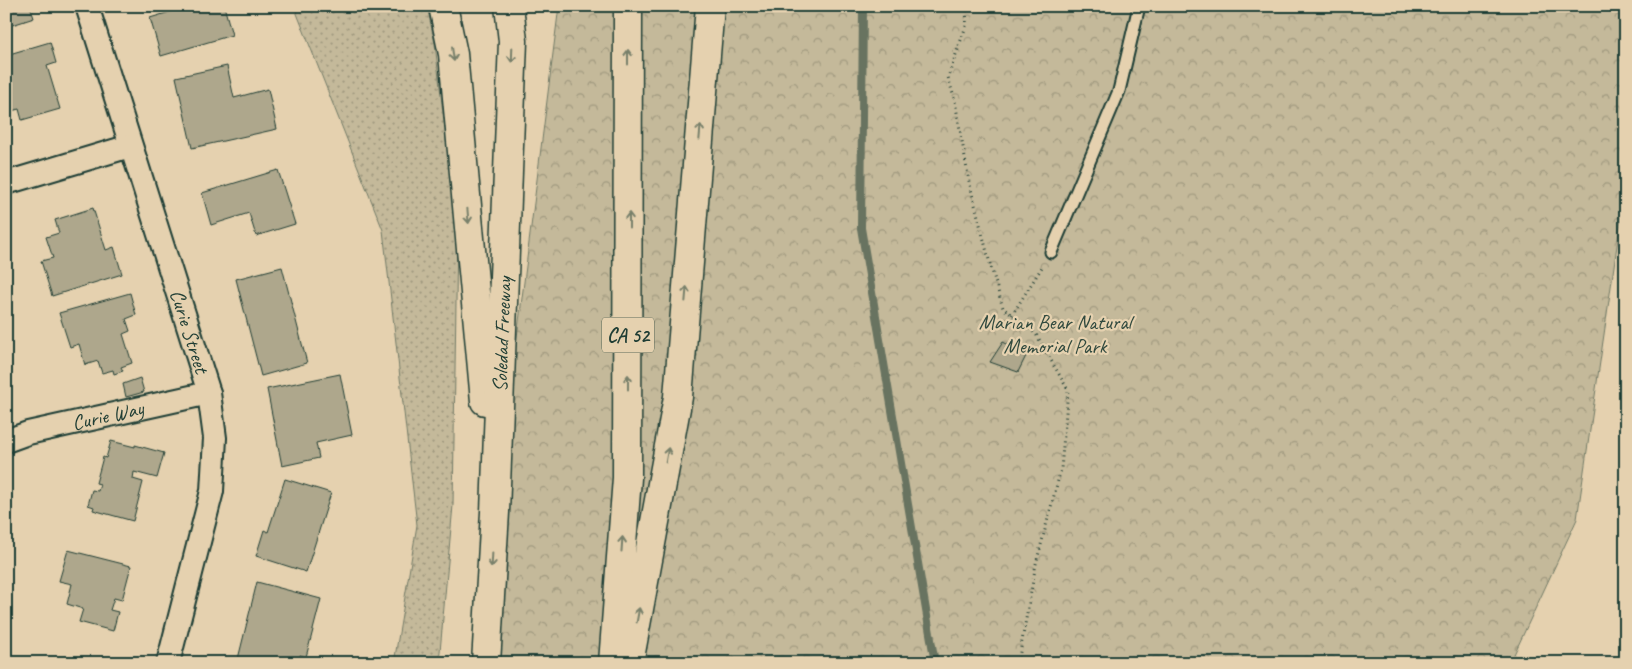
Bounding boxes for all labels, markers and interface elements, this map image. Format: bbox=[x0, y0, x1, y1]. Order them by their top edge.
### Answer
one-way arrow bbox=[448, 46, 458, 62]
one-way arrow bbox=[508, 47, 517, 63]
one-way arrow bbox=[623, 49, 633, 66]
one-way arrow bbox=[695, 124, 705, 140]
one-way arrow bbox=[463, 208, 473, 224]
one-way arrow bbox=[624, 212, 634, 228]
street label: Soledad Freeway bbox=[487, 274, 517, 392]
street label: Curie Street bbox=[164, 286, 216, 378]
one-way arrow bbox=[682, 286, 691, 302]
park label: Marian Bear Natural Memorial Park bbox=[979, 309, 1135, 359]
road number: CA 52 bbox=[602, 318, 654, 352]
one-way arrow bbox=[623, 374, 633, 390]
street label: Curie Way bbox=[70, 394, 148, 436]
one-way arrow bbox=[663, 447, 672, 463]
one-way arrow bbox=[618, 537, 627, 553]
one-way arrow bbox=[488, 552, 497, 568]
one-way arrow bbox=[633, 607, 643, 623]

